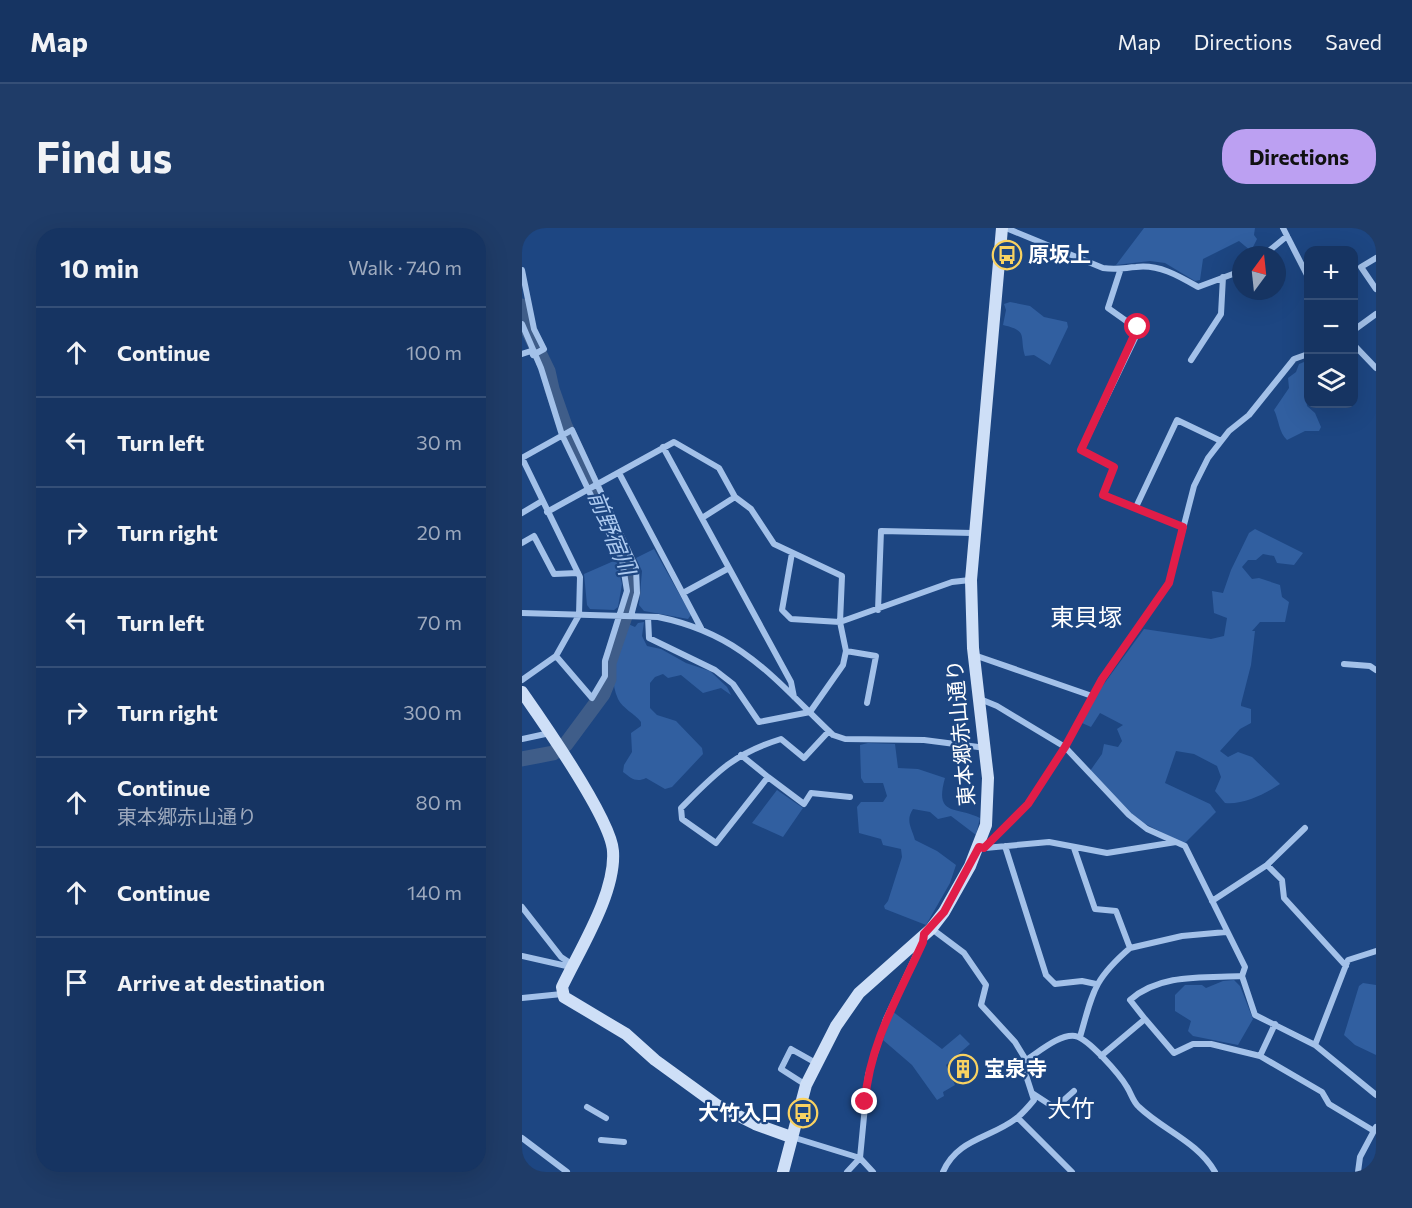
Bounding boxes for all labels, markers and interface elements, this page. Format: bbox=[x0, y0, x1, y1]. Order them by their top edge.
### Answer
text: Map bbox=[30, 24, 88, 58]
text: Map bbox=[1118, 29, 1161, 54]
text: Directions bbox=[1194, 29, 1292, 54]
text: Saved bbox=[1325, 29, 1382, 54]
button: Directions bbox=[1222, 129, 1376, 184]
text: Find us bbox=[36, 130, 172, 182]
bus stop icon: 原坂上 bbox=[991, 239, 1023, 271]
place label: 原坂上 bbox=[1028, 241, 1091, 266]
north arrow bbox=[1232, 246, 1286, 300]
map controls bbox=[1304, 246, 1358, 408]
button: + bbox=[1304, 246, 1358, 300]
text: 10 min bbox=[60, 252, 139, 283]
text: Walk · 740 m bbox=[348, 255, 462, 279]
button: − bbox=[1304, 300, 1358, 354]
route start bbox=[1124, 313, 1150, 339]
icon: ahead bbox=[60, 336, 93, 369]
text: Continue bbox=[117, 339, 210, 366]
text: 100 m bbox=[406, 340, 462, 364]
button: layers bbox=[1304, 354, 1358, 408]
icon: left bbox=[60, 426, 93, 459]
text: Turn left bbox=[117, 429, 204, 456]
text: 30 m bbox=[416, 430, 462, 454]
water label: 前野宿川 bbox=[583, 487, 642, 581]
icon: right bbox=[60, 516, 93, 549]
text: Turn right bbox=[117, 519, 218, 546]
text: 20 m bbox=[417, 520, 462, 544]
district label: 東貝塚 bbox=[1050, 602, 1122, 631]
icon: left bbox=[60, 606, 93, 639]
text: Turn left bbox=[117, 609, 204, 636]
text: 70 m bbox=[417, 610, 462, 634]
street label: 東本郷赤山通り bbox=[941, 659, 978, 807]
icon: right bbox=[60, 696, 93, 729]
text: Turn right bbox=[117, 699, 218, 726]
text: 300 m bbox=[403, 700, 462, 724]
text: Continue bbox=[117, 774, 210, 801]
icon: ahead bbox=[60, 786, 93, 819]
text: 80 m bbox=[416, 790, 462, 814]
text: 東本郷赤山通り bbox=[117, 804, 257, 828]
icon: ahead bbox=[60, 876, 93, 909]
text: Continue bbox=[117, 879, 210, 906]
text: 140 m bbox=[407, 880, 462, 904]
icon: arrive bbox=[60, 966, 93, 999]
text: Arrive at destination bbox=[117, 969, 325, 996]
building icon: 宝泉寺 bbox=[947, 1053, 979, 1085]
place label: 宝泉寺 bbox=[984, 1055, 1047, 1080]
route end bbox=[851, 1088, 877, 1114]
district label: 大竹 bbox=[1047, 1093, 1095, 1122]
bus stop icon: 大竹入口 bbox=[787, 1097, 819, 1129]
place label: 大竹入口 bbox=[698, 1099, 782, 1124]

